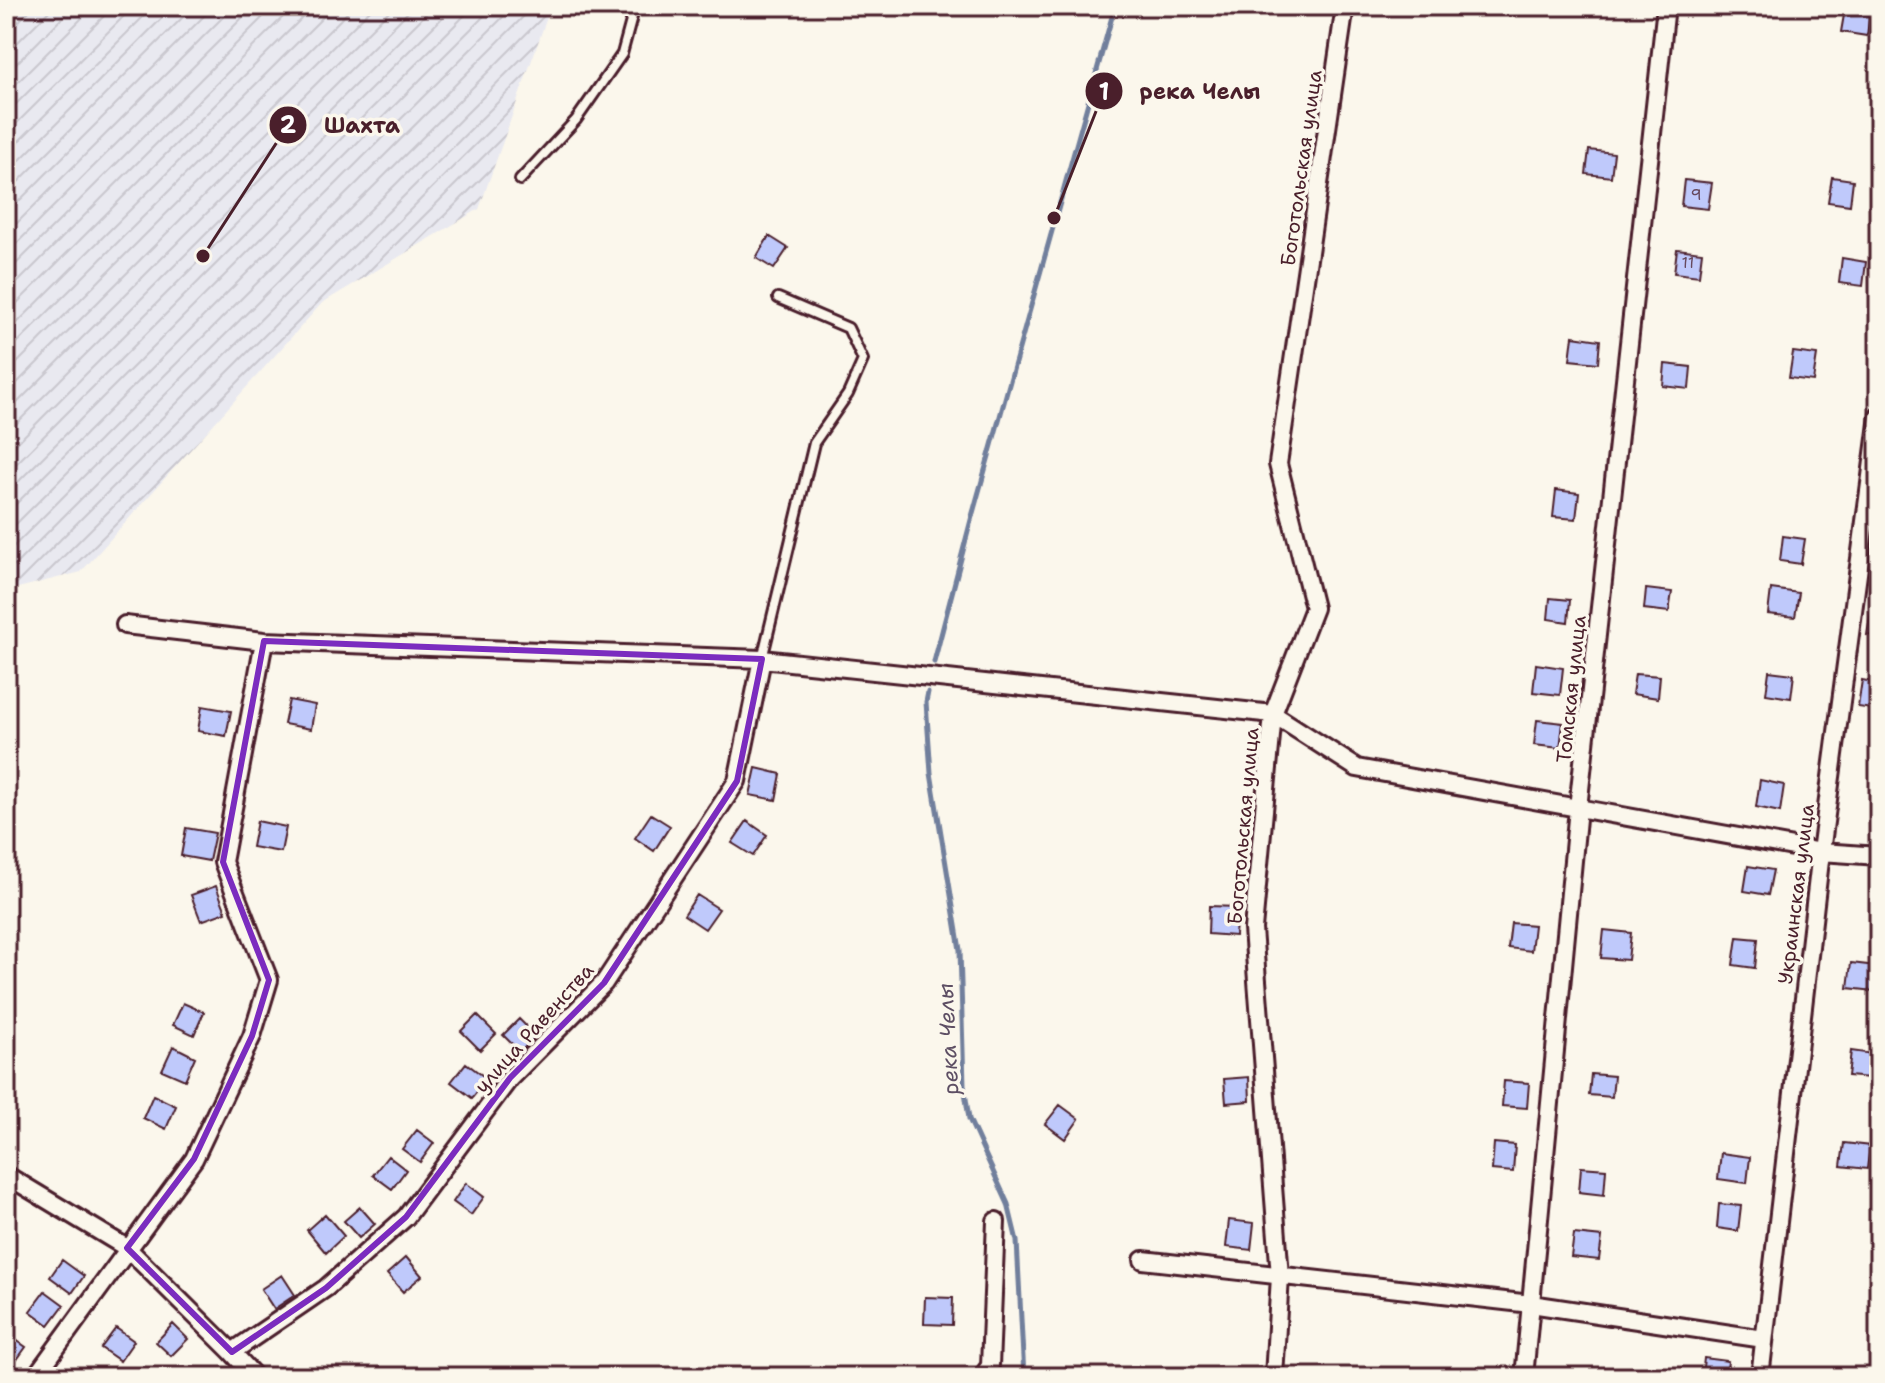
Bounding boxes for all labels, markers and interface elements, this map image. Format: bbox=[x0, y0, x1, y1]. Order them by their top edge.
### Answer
callout: река Челы bbox=[1084, 68, 1277, 114]
street label: Боготольская улица bbox=[1274, 68, 1328, 268]
text: 1 bbox=[1099, 76, 1109, 108]
text: река Челы bbox=[1140, 77, 1260, 106]
callout: Шахта bbox=[268, 102, 416, 148]
text: 2 bbox=[280, 109, 297, 141]
text: Шахта bbox=[324, 111, 400, 140]
house number: 9 bbox=[1690, 184, 1702, 205]
house number: 11 bbox=[1682, 252, 1694, 273]
street label: Томская улица bbox=[1550, 613, 1592, 764]
street label: Боготольская улица bbox=[1221, 726, 1265, 926]
street label: Украинская улица bbox=[1772, 802, 1820, 986]
street label: улица Равенства bbox=[469, 957, 600, 1098]
water label: река Челы bbox=[931, 982, 965, 1097]

